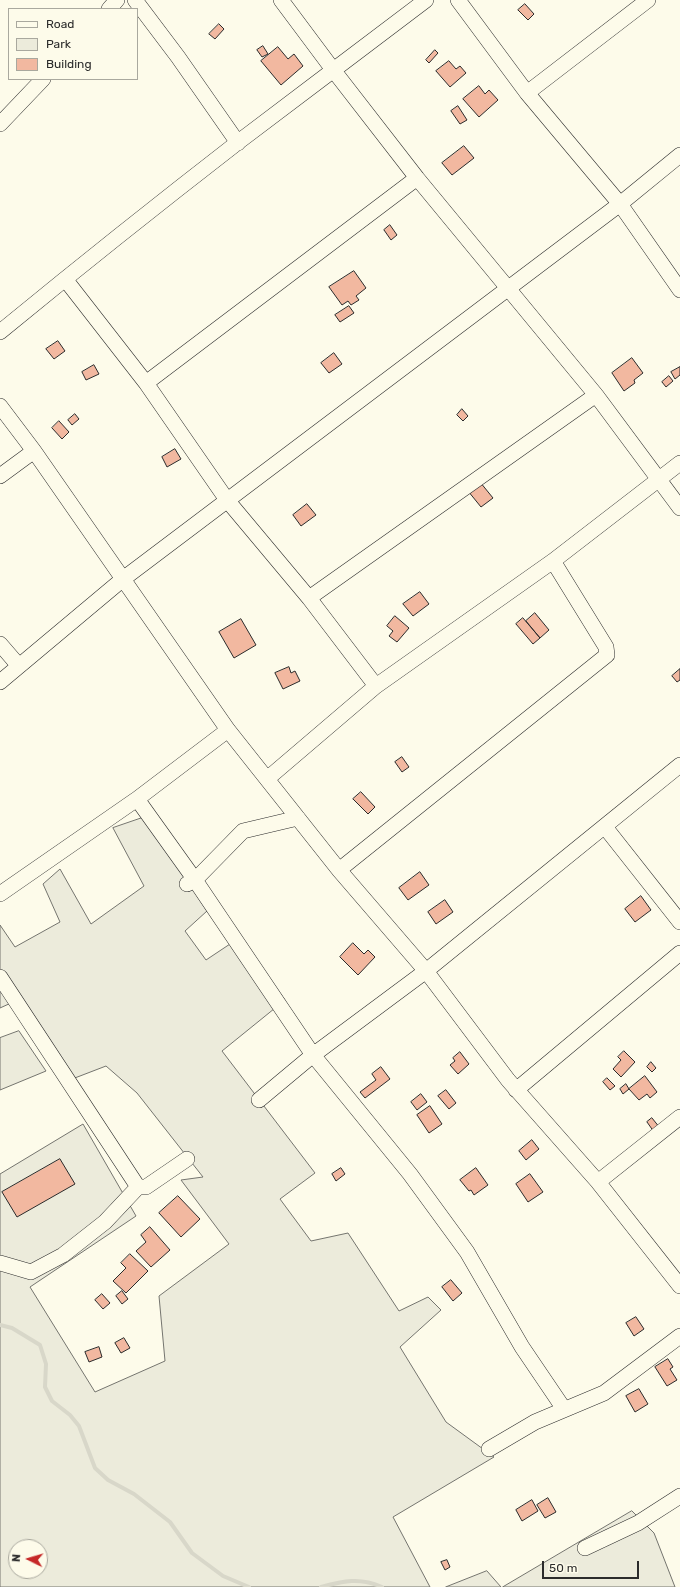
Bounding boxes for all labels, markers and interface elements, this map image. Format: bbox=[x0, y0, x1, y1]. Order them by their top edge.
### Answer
legend bbox=[8, 8, 138, 80]
text: Road bbox=[46, 17, 74, 31]
text: Park bbox=[46, 37, 71, 51]
text: Building bbox=[46, 57, 92, 71]
north arrow bbox=[8, 1539, 48, 1579]
text: N bbox=[10, 1553, 23, 1563]
scale bar bbox=[544, 1553, 641, 1579]
text: 50 m bbox=[549, 1561, 577, 1575]

